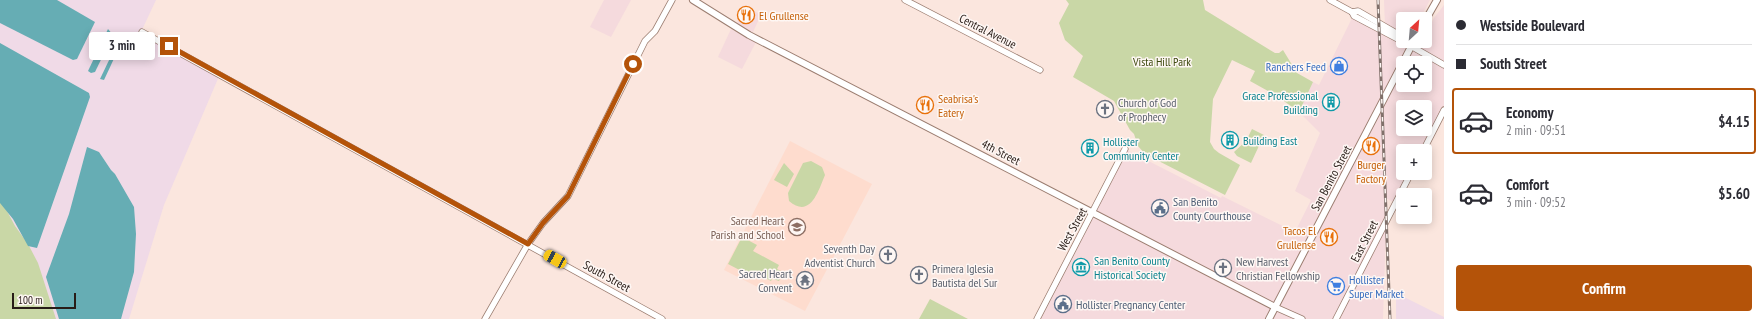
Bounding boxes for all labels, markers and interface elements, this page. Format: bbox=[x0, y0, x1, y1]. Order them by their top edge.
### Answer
restaurant icon: El Grullense bbox=[736, 5, 756, 25]
place label: El Grullense bbox=[759, 8, 809, 23]
street label: Central Avenue bbox=[957, 10, 1019, 52]
north arrow bbox=[1396, 12, 1432, 48]
map controls bbox=[1396, 12, 1432, 224]
text: Westside Boulevard bbox=[1480, 16, 1585, 35]
callout: 3 min bbox=[89, 32, 155, 60]
text: 3 min bbox=[109, 37, 135, 54]
route end bbox=[160, 37, 178, 55]
park label: Vista Hill Park bbox=[1132, 54, 1191, 69]
text: South Street bbox=[1480, 54, 1547, 73]
route start bbox=[624, 55, 642, 73]
shop icon: Ranchers Feed bbox=[1329, 56, 1349, 76]
button: locate bbox=[1396, 56, 1432, 92]
place label: Ranchers Feed bbox=[1266, 59, 1326, 74]
place label: Grace Professional Building bbox=[1242, 88, 1318, 117]
place label: Seabrisa's Eatery bbox=[938, 91, 978, 120]
building icon: Grace Professional Building bbox=[1321, 92, 1341, 112]
restaurant icon: Seabrisa's Eatery bbox=[915, 95, 935, 115]
place label: Church of God of Prophecy bbox=[1118, 95, 1176, 124]
church icon: Church of God of Prophecy bbox=[1095, 99, 1115, 119]
button: layers bbox=[1396, 100, 1432, 136]
icon: car bbox=[1458, 103, 1494, 139]
text: Economy bbox=[1506, 103, 1554, 122]
text: $4.15 bbox=[1718, 112, 1750, 131]
text: 2 min · 09:51 bbox=[1506, 122, 1566, 139]
building icon: Building East bbox=[1220, 130, 1240, 150]
place label: Building East bbox=[1243, 133, 1298, 148]
place label: Hollister Community Center bbox=[1103, 134, 1180, 163]
street label: 4th Street bbox=[979, 136, 1023, 168]
restaurant icon: Burger Factory bbox=[1361, 136, 1381, 156]
building icon: Hollister Community Center bbox=[1080, 138, 1100, 158]
street label: San Benito Street bbox=[1307, 142, 1355, 213]
button: + bbox=[1396, 144, 1432, 180]
place label: Burger Factory bbox=[1356, 157, 1387, 186]
icon: car bbox=[1458, 175, 1494, 211]
text: Comfort bbox=[1506, 175, 1549, 194]
text: $5.60 bbox=[1718, 184, 1750, 203]
button: − bbox=[1396, 188, 1432, 224]
place label: San Benito County Courthouse bbox=[1173, 194, 1251, 223]
text: 3 min · 09:52 bbox=[1506, 194, 1566, 211]
public building icon: San Benito County Courthouse bbox=[1150, 198, 1170, 218]
street label: West Street bbox=[1054, 204, 1090, 253]
place label: Sacred Heart Parish and School bbox=[711, 213, 785, 242]
school or university icon: Sacred Heart Parish and School bbox=[787, 217, 807, 237]
street label: East Street bbox=[1347, 217, 1381, 264]
place label: Tacos El Grullense bbox=[1277, 223, 1316, 252]
restaurant icon: Tacos El Grullense bbox=[1319, 227, 1339, 247]
place label: Seventh Day Adventist Church bbox=[805, 241, 875, 270]
church icon: Seventh Day Adventist Church bbox=[878, 245, 898, 265]
car bbox=[542, 248, 568, 270]
place label: San Benito County Historical Society bbox=[1094, 253, 1170, 282]
place label: New Harvest Christian Fellowship bbox=[1236, 254, 1320, 283]
street label: South Street bbox=[581, 257, 634, 295]
museum icon: San Benito County Historical Society bbox=[1071, 257, 1091, 277]
church icon: New Harvest Christian Fellowship bbox=[1213, 258, 1233, 278]
place label: Primera Iglesia Bautista del Sur bbox=[932, 261, 998, 290]
church icon: Primera Iglesia Bautista del Sur bbox=[909, 265, 929, 285]
button: Confirm bbox=[1456, 265, 1752, 311]
place label: Sacred Heart Convent bbox=[739, 266, 793, 295]
temple icon: Sacred Heart Convent bbox=[795, 270, 815, 290]
place label: Hollister Super Market bbox=[1349, 272, 1405, 301]
supermarket icon: Hollister Super Market bbox=[1326, 276, 1346, 296]
scale bar bbox=[12, 291, 76, 310]
text: 100 m bbox=[18, 293, 42, 307]
public building icon: Hollister Pregnancy Center bbox=[1053, 294, 1073, 314]
place label: Hollister Pregnancy Center bbox=[1076, 297, 1186, 312]

